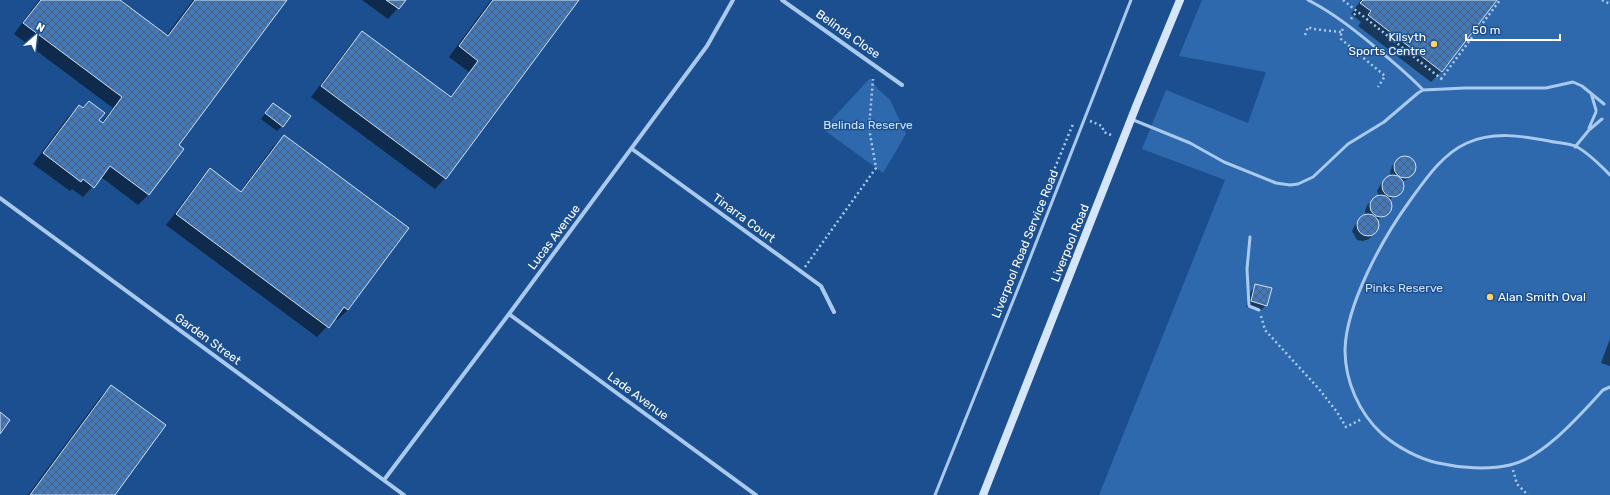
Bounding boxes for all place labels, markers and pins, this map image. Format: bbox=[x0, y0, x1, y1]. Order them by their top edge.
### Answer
place label: Kilsyth Sports Centre bbox=[1348, 30, 1426, 58]
marker: Kilsyth Sports Centre bbox=[1429, 39, 1439, 49]
place label: Alan Smith Oval bbox=[1498, 290, 1586, 304]
marker: Alan Smith Oval bbox=[1485, 292, 1495, 302]

